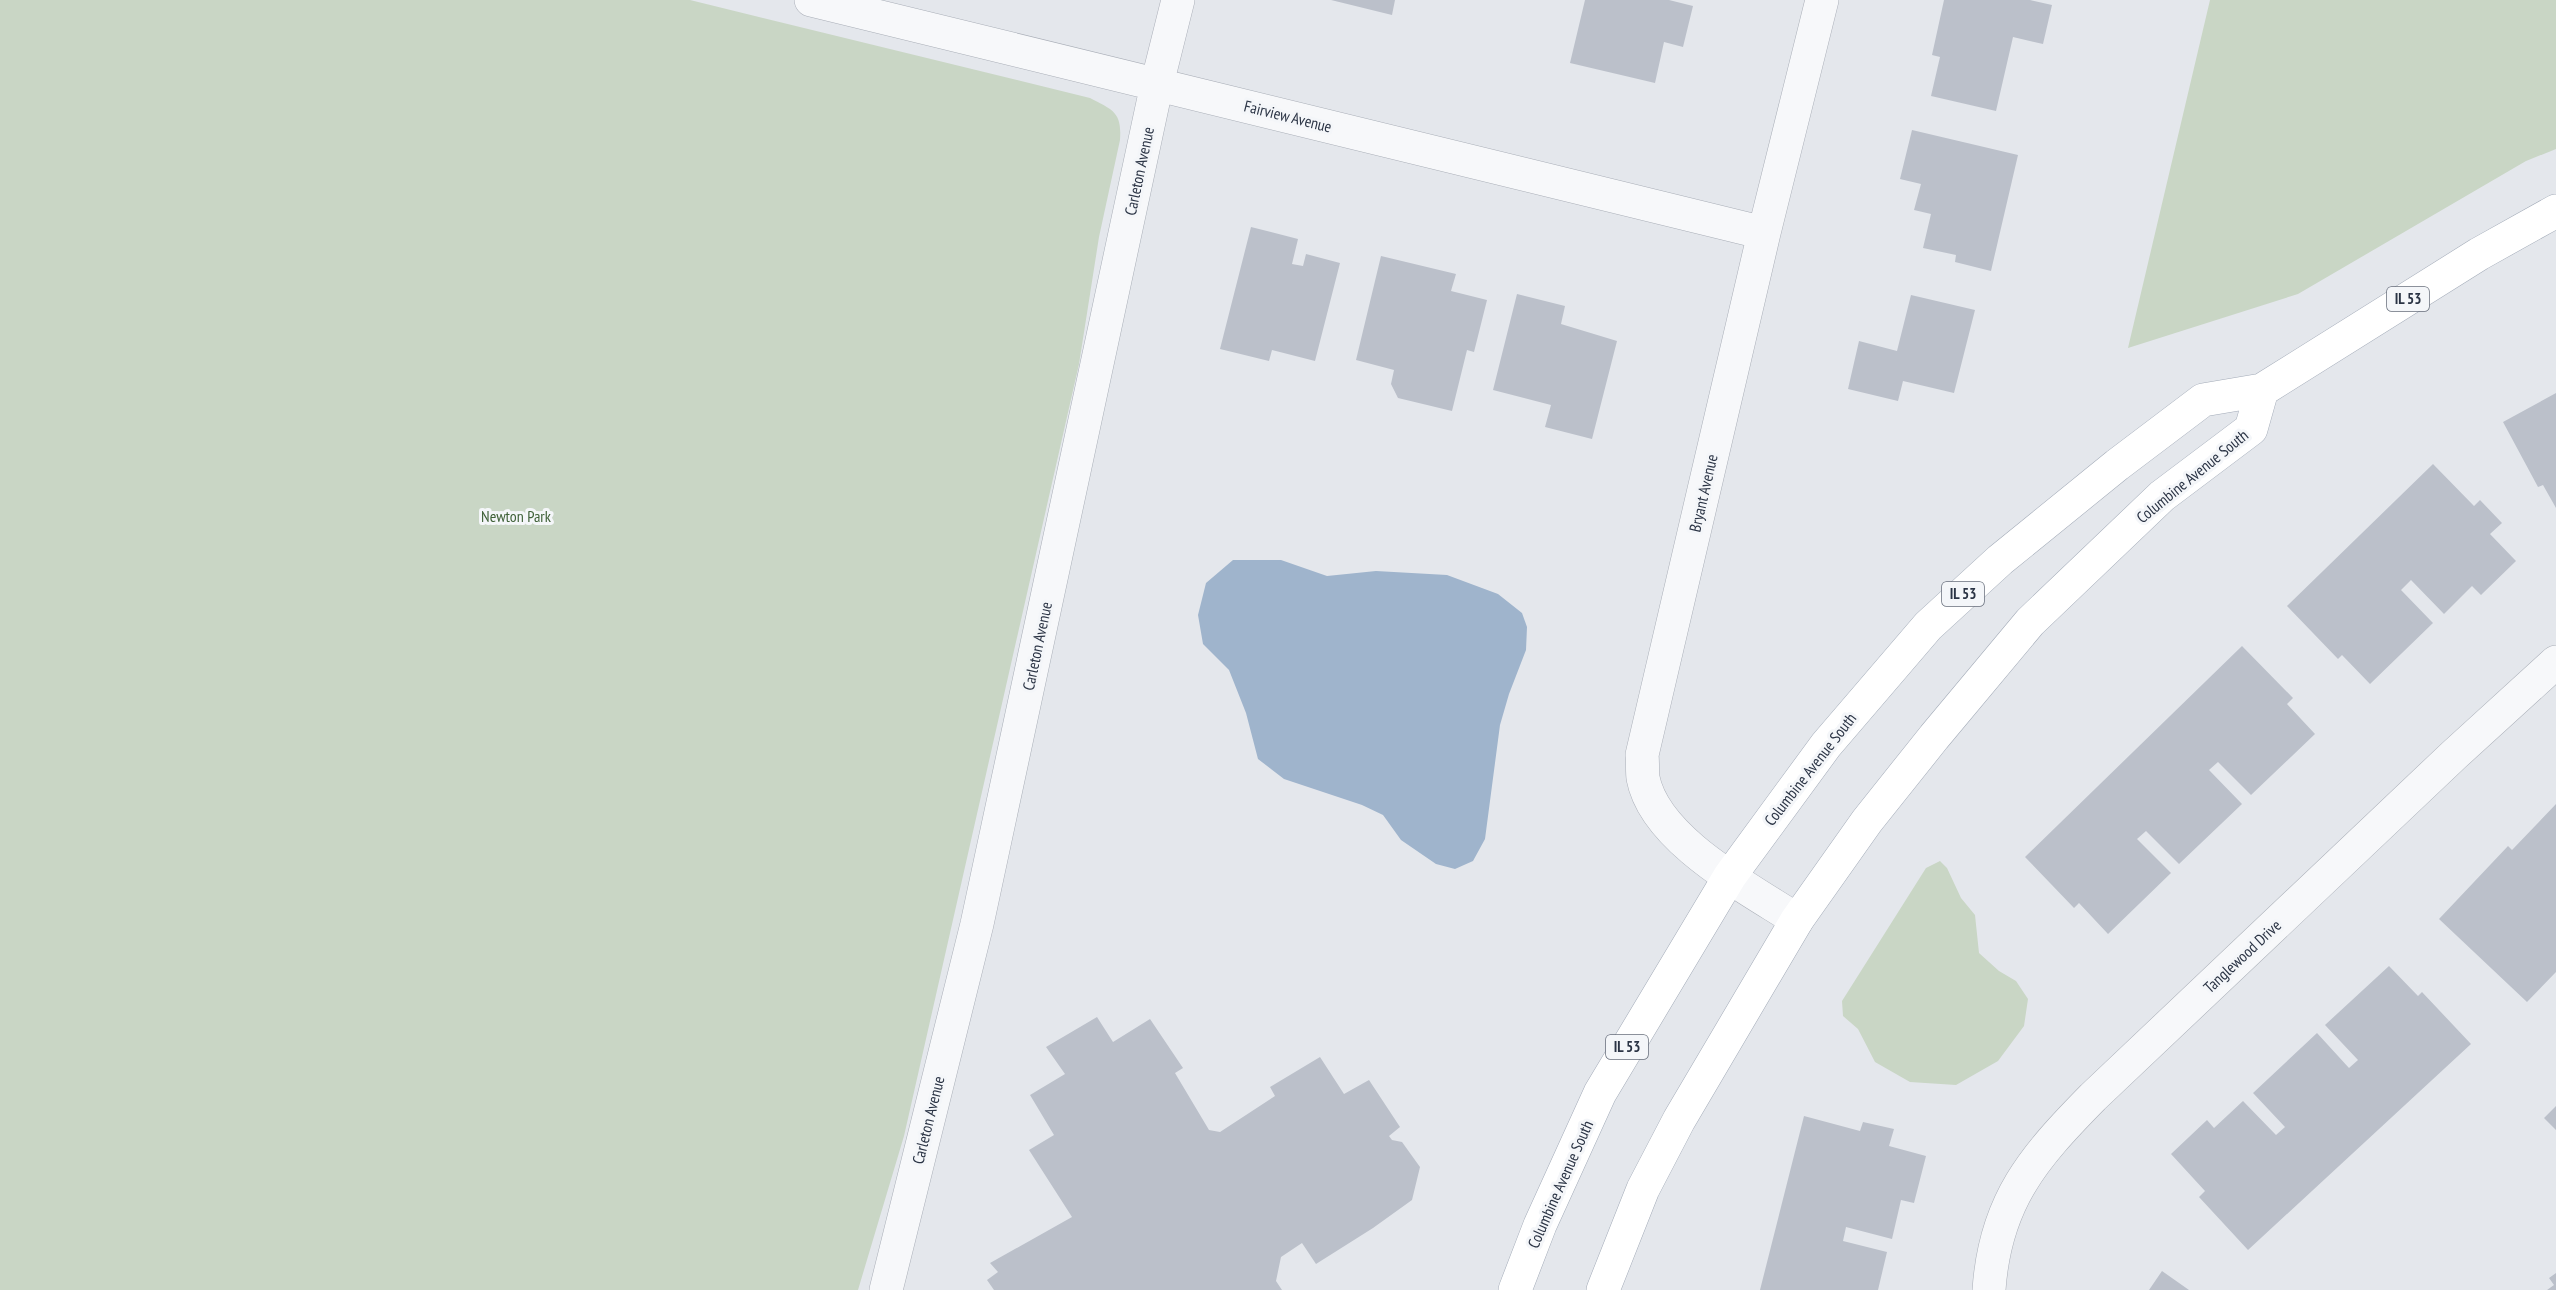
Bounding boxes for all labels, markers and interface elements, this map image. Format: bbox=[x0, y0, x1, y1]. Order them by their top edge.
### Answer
street label: Fairview Avenue bbox=[1242, 95, 1334, 137]
street label: Carleton Avenue bbox=[1120, 125, 1158, 217]
road number: IL 53 bbox=[2387, 287, 2429, 311]
street label: Columbine Avenue South bbox=[2132, 425, 2252, 527]
street label: Bryant Avenue bbox=[1684, 452, 1722, 534]
park label: Newton Park bbox=[481, 506, 552, 526]
road number: IL 53 bbox=[1942, 582, 1984, 606]
street label: Carleton Avenue bbox=[1018, 600, 1056, 692]
street label: Columbine Avenue South bbox=[1760, 709, 1860, 829]
street label: Tanglewood Drive bbox=[2199, 915, 2285, 997]
road number: IL 53 bbox=[1606, 1035, 1648, 1059]
street label: Carleton Avenue bbox=[907, 1074, 949, 1166]
street label: Columbine Avenue South bbox=[1523, 1117, 1597, 1251]

